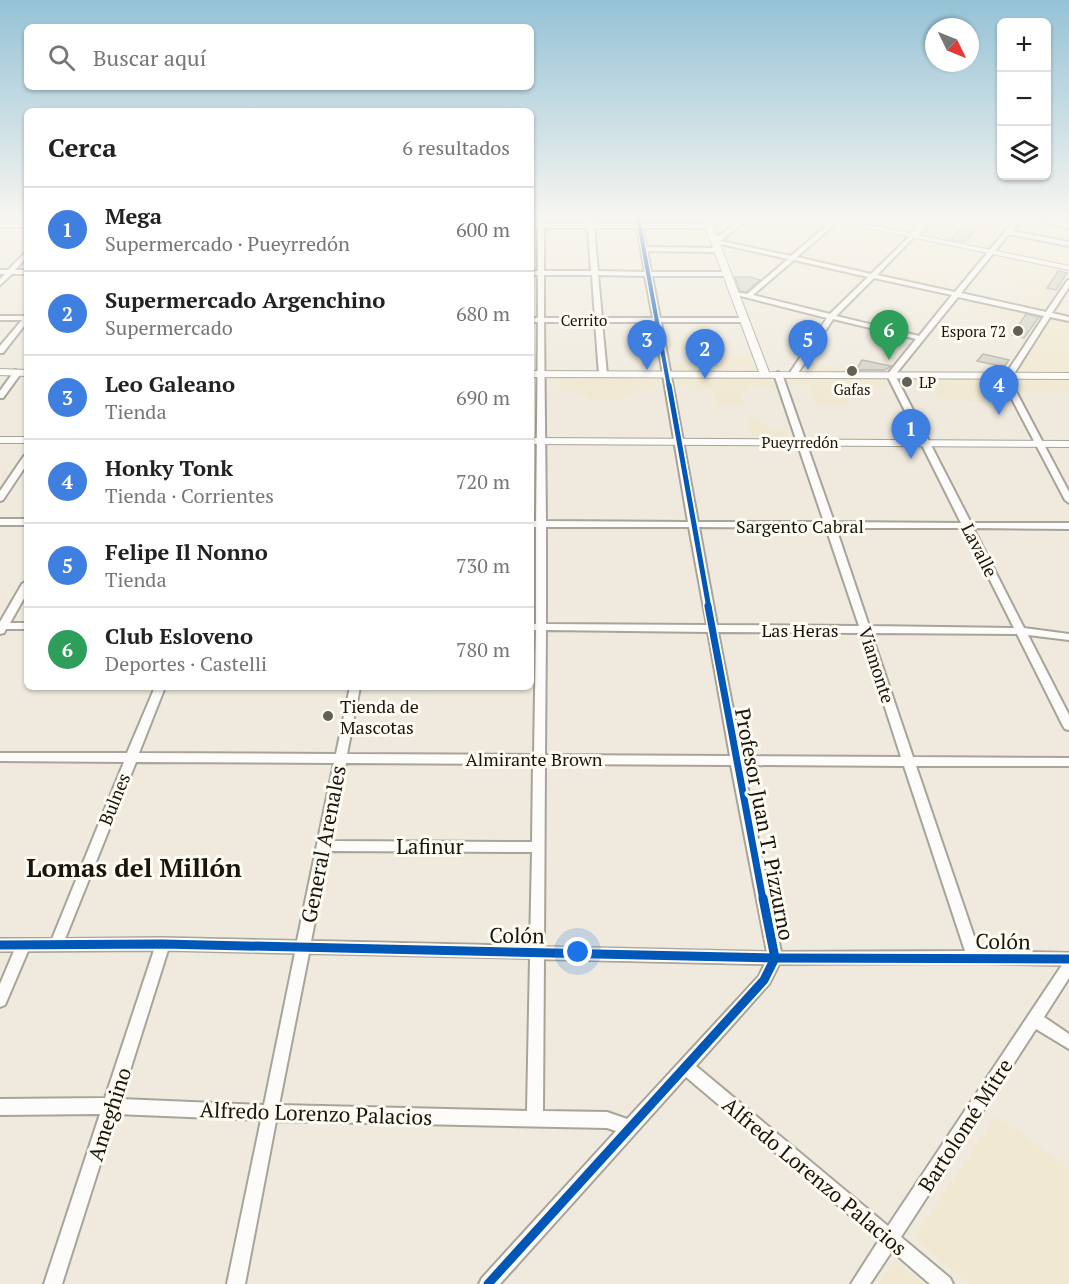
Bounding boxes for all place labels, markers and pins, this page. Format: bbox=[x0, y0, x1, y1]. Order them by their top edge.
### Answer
pin: 6 bbox=[870, 310, 908, 360]
pin: 3 bbox=[628, 320, 666, 370]
pin: 5 bbox=[788, 320, 828, 370]
place label: Espora 72 bbox=[941, 321, 1006, 341]
marker: Espora 72 bbox=[1011, 324, 1025, 338]
pin: 2 bbox=[686, 330, 724, 379]
marker: Gafas bbox=[845, 364, 859, 378]
pin: 4 bbox=[980, 366, 1018, 415]
place label: LP bbox=[919, 372, 936, 392]
marker: LP bbox=[900, 375, 914, 389]
place label: Gafas bbox=[833, 379, 871, 399]
pin: 1 bbox=[892, 410, 930, 459]
place label: Tienda de Mascotas bbox=[340, 694, 419, 739]
marker: Tienda de Mascotas bbox=[321, 709, 335, 723]

